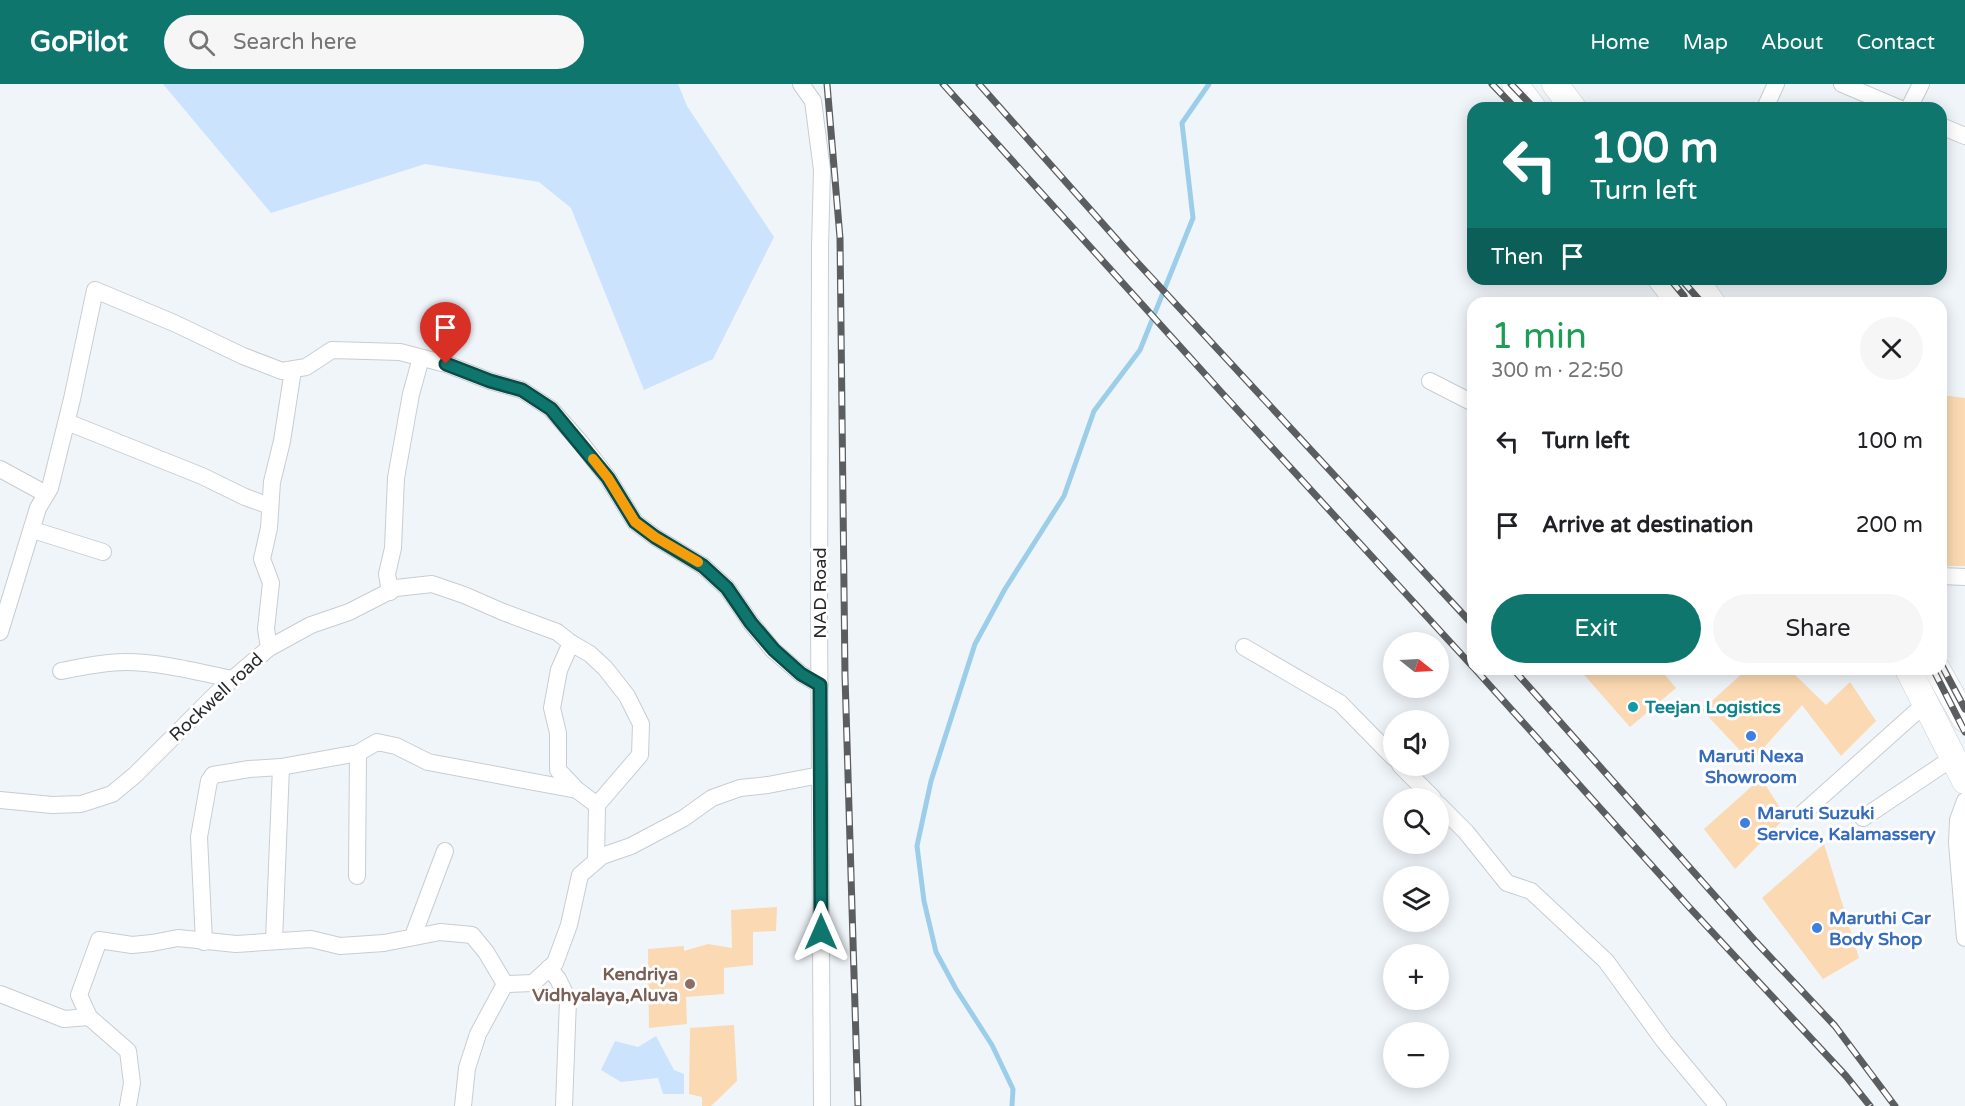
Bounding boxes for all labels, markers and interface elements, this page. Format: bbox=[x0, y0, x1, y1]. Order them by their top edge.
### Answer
search box bbox=[164, 15, 584, 69]
text: GoPilot bbox=[30, 25, 128, 59]
icon: search bbox=[185, 26, 218, 59]
text: Search here bbox=[233, 29, 357, 55]
text: Home bbox=[1590, 30, 1650, 55]
text: Map bbox=[1683, 30, 1728, 55]
text: About bbox=[1761, 30, 1823, 55]
text: Contact bbox=[1856, 30, 1935, 55]
text: 100 m bbox=[1590, 123, 1719, 174]
icon: left bbox=[1491, 126, 1569, 204]
text: Turn left bbox=[1590, 174, 1697, 207]
icon: arrive bbox=[1556, 240, 1589, 273]
text: Then bbox=[1491, 244, 1544, 270]
pin bbox=[420, 302, 471, 364]
icon: arrive bbox=[429, 311, 462, 344]
text: 1 min bbox=[1491, 315, 1587, 358]
button: close bbox=[1860, 317, 1923, 380]
text: 300 m · 22:50 bbox=[1491, 359, 1623, 383]
icon: left bbox=[1491, 425, 1524, 458]
text: Turn left bbox=[1542, 428, 1630, 454]
text: 100 m bbox=[1856, 428, 1923, 454]
icon: arrive bbox=[1491, 509, 1524, 542]
text: Arrive at destination bbox=[1542, 512, 1753, 538]
text: 200 m bbox=[1856, 512, 1923, 538]
street label: NAD Road bbox=[809, 547, 831, 639]
button: Exit bbox=[1491, 594, 1701, 663]
button: Share bbox=[1713, 594, 1923, 663]
north arrow bbox=[1383, 632, 1449, 698]
map controls bbox=[1383, 632, 1449, 1088]
street label: Rockwell road bbox=[165, 648, 267, 746]
place label: Teejan Logistics bbox=[1644, 696, 1781, 718]
marker: Teejan Logistics bbox=[1626, 700, 1640, 714]
button: sound bbox=[1383, 710, 1449, 776]
marker: Maruti Nexa Showroom bbox=[1744, 729, 1758, 743]
place label: Maruti Nexa Showroom bbox=[1698, 745, 1804, 788]
button: search bbox=[1383, 788, 1449, 854]
place label: Maruti Suzuki Service, Kalamassery bbox=[1757, 802, 1936, 845]
marker: Maruti Suzuki Service, Kalamassery bbox=[1738, 816, 1752, 830]
button: layers bbox=[1383, 866, 1449, 932]
position arrow bbox=[789, 900, 853, 964]
place label: Maruthi Car Body Shop bbox=[1829, 907, 1932, 950]
marker: Maruthi Car Body Shop bbox=[1810, 921, 1824, 935]
button: + bbox=[1383, 944, 1449, 1010]
place label: Kendriya Vidhyalaya,Aluva bbox=[532, 963, 678, 1006]
marker: Kendriya Vidhyalaya,Aluva bbox=[683, 977, 697, 991]
button: − bbox=[1383, 1022, 1449, 1088]

